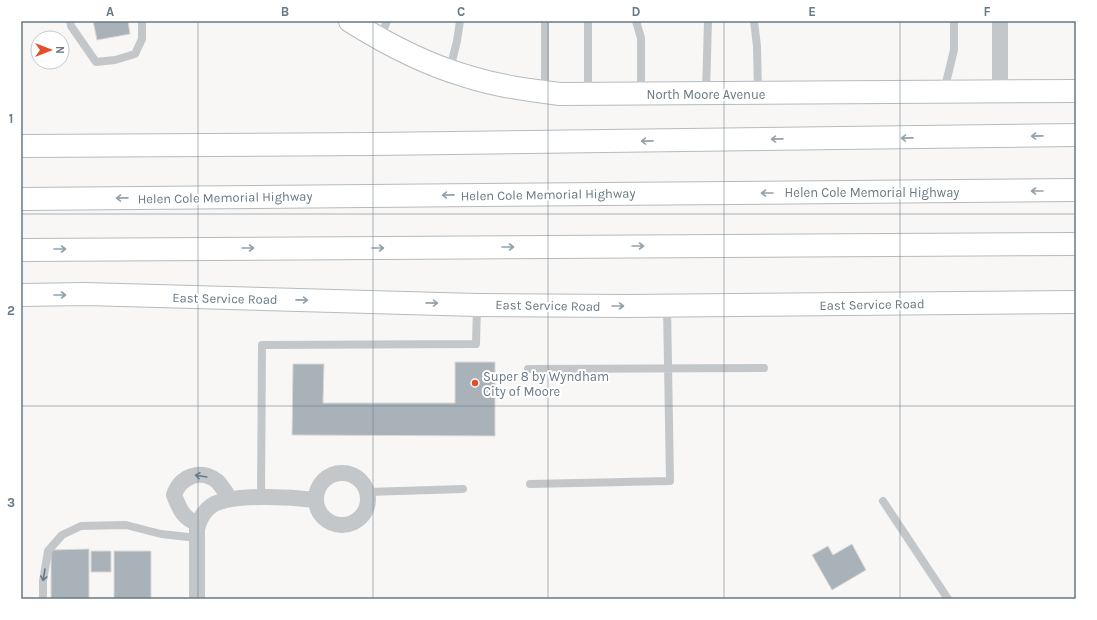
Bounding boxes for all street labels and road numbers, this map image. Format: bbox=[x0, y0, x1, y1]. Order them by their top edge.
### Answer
street label: North Moore Avenue bbox=[647, 87, 766, 102]
street label: Helen Cole Memorial Highway bbox=[460, 185, 636, 204]
street label: Helen Cole Memorial Highway bbox=[785, 185, 959, 200]
street label: Helen Cole Memorial Highway bbox=[137, 188, 313, 207]
street label: East Service Road bbox=[172, 290, 278, 307]
street label: East Service Road bbox=[819, 296, 925, 313]
street label: East Service Road bbox=[495, 297, 601, 314]

